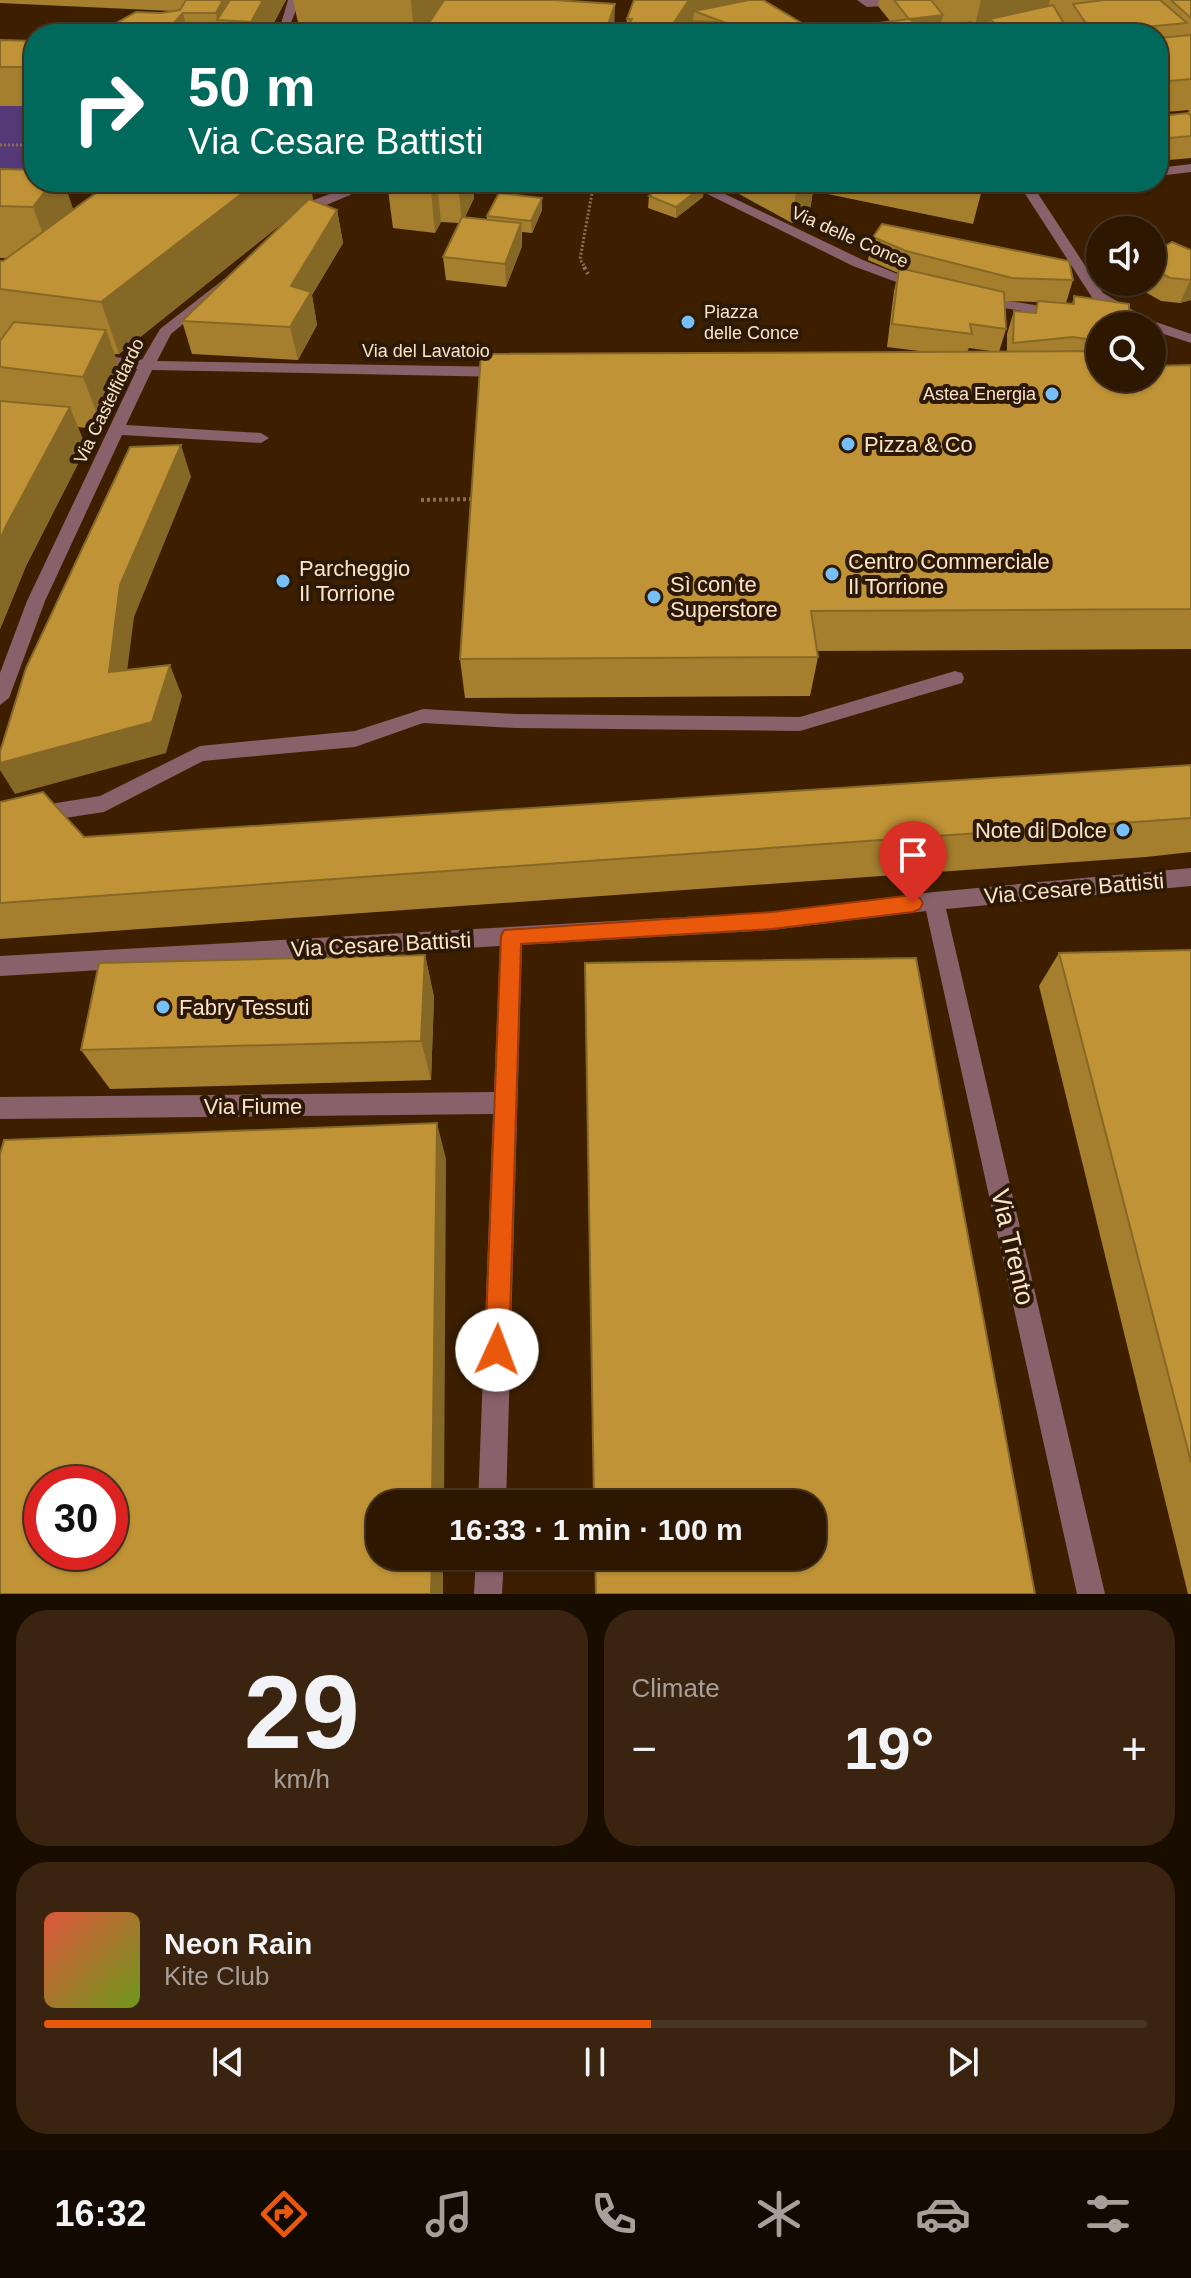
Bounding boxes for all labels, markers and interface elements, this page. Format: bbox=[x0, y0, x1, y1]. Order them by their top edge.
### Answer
text: 50 m bbox=[188, 55, 316, 118]
icon: right bbox=[56, 56, 160, 160]
text: Via Cesare Battisti bbox=[188, 121, 483, 162]
street label: Via delle Conce bbox=[788, 202, 912, 272]
map controls bbox=[1086, 216, 1166, 392]
button: sound bbox=[1086, 216, 1166, 296]
place label: Piazza delle Conce bbox=[704, 302, 799, 343]
button: search bbox=[1086, 312, 1166, 392]
marker: Piazza delle Conce bbox=[679, 313, 697, 331]
street label: Via Castelfidardo bbox=[70, 335, 148, 467]
street label: Via del Lavatoio bbox=[362, 341, 490, 361]
place label: Astea Energia bbox=[923, 384, 1037, 404]
marker: Astea Energia bbox=[1043, 385, 1061, 403]
place label: Pizza & Co bbox=[864, 432, 973, 457]
marker: Pizza & Co bbox=[839, 435, 857, 453]
place label: Centro Commerciale Il Torrione bbox=[848, 549, 1050, 599]
place label: Parcheggio Il Torrione bbox=[299, 556, 410, 606]
marker: Centro Commerciale Il Torrione bbox=[823, 565, 841, 583]
marker: Parcheggio Il Torrione bbox=[274, 572, 292, 590]
place label: Sì con te Superstore bbox=[670, 572, 778, 622]
marker: Sì con te Superstore bbox=[645, 588, 663, 606]
place label: Note di Dolce bbox=[975, 818, 1107, 843]
pin bbox=[879, 821, 947, 903]
marker: Note di Dolce bbox=[1114, 821, 1132, 839]
icon: arrive bbox=[891, 833, 935, 877]
street label: Via Cesare Battisti bbox=[983, 868, 1165, 909]
street label: Via Cesare Battisti bbox=[290, 927, 472, 962]
place label: Fabry Tessuti bbox=[179, 995, 309, 1020]
marker: Fabry Tessuti bbox=[154, 998, 172, 1016]
street label: Via Fiume bbox=[204, 1094, 302, 1119]
street label: Via Trento bbox=[985, 1186, 1041, 1308]
position arrow bbox=[455, 1308, 539, 1392]
speed limit sign: 30 bbox=[24, 1466, 128, 1570]
text: 16:33 · 1 min · 100 m bbox=[449, 1513, 743, 1546]
text: 29 bbox=[244, 1654, 360, 1770]
text: Climate bbox=[632, 1673, 720, 1703]
text: 19° bbox=[844, 1715, 935, 1782]
text: − bbox=[632, 1724, 657, 1773]
text: + bbox=[1121, 1724, 1147, 1773]
text: km/h bbox=[274, 1764, 330, 1794]
text: Neon Rain bbox=[164, 1927, 312, 1960]
text: Kite Club bbox=[164, 1961, 270, 1991]
icon: previous bbox=[206, 2040, 250, 2084]
icon: pause bbox=[573, 2040, 617, 2084]
icon: next bbox=[941, 2040, 985, 2084]
icon: directions bbox=[256, 2186, 312, 2242]
icon: music bbox=[421, 2186, 477, 2242]
icon: phone bbox=[586, 2186, 642, 2242]
icon: climate bbox=[751, 2186, 807, 2242]
icon: car bbox=[915, 2186, 971, 2242]
icon: filters bbox=[1080, 2186, 1136, 2242]
text: 16:32 bbox=[54, 2193, 147, 2234]

